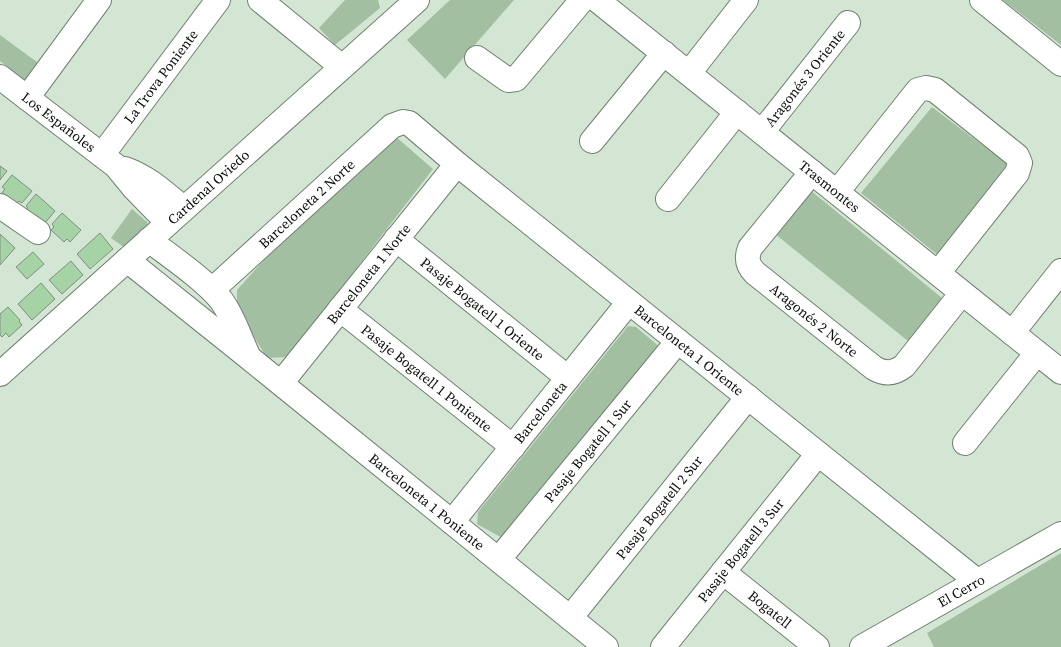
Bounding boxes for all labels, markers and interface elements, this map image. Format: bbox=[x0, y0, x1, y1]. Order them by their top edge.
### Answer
street label: La Trova Poniente bbox=[119, 25, 203, 128]
street label: Aragonés 3 Oriente bbox=[760, 25, 850, 131]
street label: Los Españoles bbox=[18, 87, 100, 157]
street label: Cardenal Oviedo bbox=[163, 145, 254, 229]
street label: Barceloneta 2 Norte bbox=[254, 155, 359, 253]
street label: Trasmontes bbox=[795, 156, 864, 217]
street label: Barceloneta 1 Norte bbox=[322, 219, 415, 328]
street label: Pasaje Bogatell 1 Oriente bbox=[416, 252, 549, 365]
street label: Aragonés 2 Norte bbox=[766, 279, 862, 362]
street label: Barceloneta 1 Oriente bbox=[630, 300, 748, 400]
street label: Pasaje Bogatell 1 Poniente bbox=[357, 320, 497, 437]
street label: Barceloneta bbox=[509, 376, 572, 448]
street label: Pasaje Bogatell 1 Sur bbox=[539, 395, 636, 507]
street label: Barceloneta 1 Poniente bbox=[365, 449, 489, 555]
street label: Pasaje Bogatell 2 Sur bbox=[611, 451, 707, 564]
street label: Pasaje Bogatell 3 Sur bbox=[693, 494, 789, 607]
street label: El Cerro bbox=[934, 569, 989, 612]
street label: Bogatell bbox=[744, 586, 796, 633]

